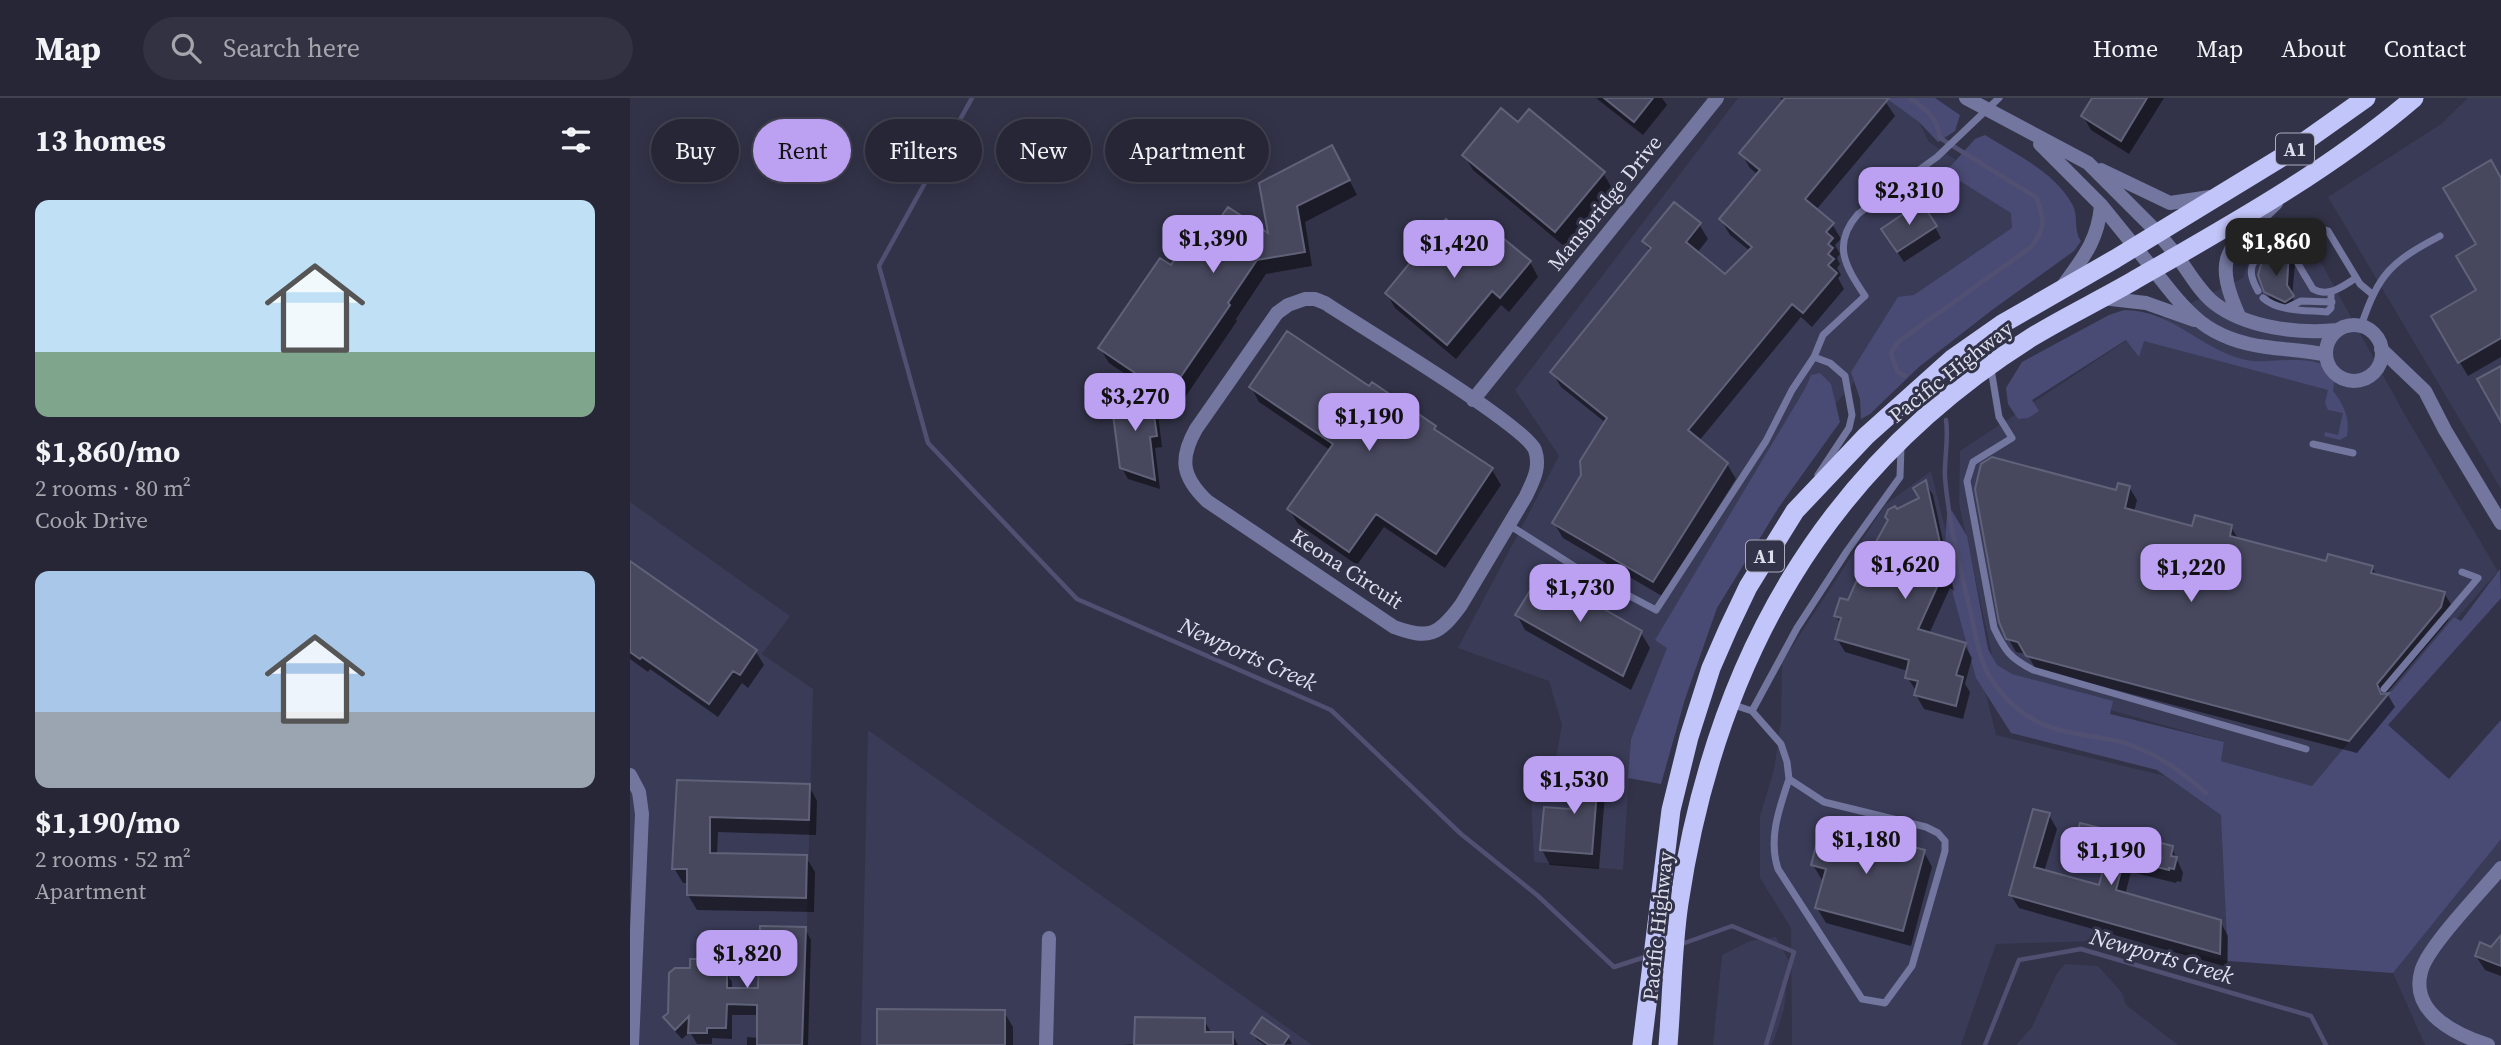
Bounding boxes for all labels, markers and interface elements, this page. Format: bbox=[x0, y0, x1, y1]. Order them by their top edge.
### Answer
search box bbox=[143, 17, 633, 80]
text: Map bbox=[35, 26, 101, 71]
icon: search bbox=[167, 29, 205, 67]
text: Search here bbox=[223, 30, 360, 66]
text: Home bbox=[2093, 32, 2158, 65]
text: Map bbox=[2196, 32, 2243, 65]
text: About bbox=[2281, 32, 2346, 65]
text: Contact bbox=[2384, 32, 2466, 65]
chip: Buy bbox=[651, 119, 739, 182]
chip: Rent bbox=[753, 119, 851, 182]
chip: Filters bbox=[865, 119, 982, 182]
chip: New bbox=[996, 119, 1091, 182]
chip: Apartment bbox=[1105, 119, 1269, 182]
text: 13 homes bbox=[35, 120, 166, 161]
icon: filters bbox=[557, 121, 595, 159]
street label: Mansbridge Drive bbox=[1541, 129, 1668, 277]
road number: A1 bbox=[2276, 134, 2314, 164]
pin: $2,310 bbox=[1852, 167, 1966, 227]
text: $2,310 bbox=[1874, 174, 1944, 206]
pin: $1,390 bbox=[1156, 216, 1270, 275]
pin: $1,860 bbox=[2219, 218, 2333, 278]
pin: $1,420 bbox=[1397, 220, 1511, 280]
text: $1,390 bbox=[1178, 222, 1248, 254]
text: $1,860 bbox=[2241, 225, 2311, 257]
text: $1,420 bbox=[1419, 227, 1489, 259]
icon: home bbox=[252, 245, 378, 371]
street label: Pacific Highway bbox=[1883, 314, 2019, 429]
pin: $3,270 bbox=[1078, 374, 1192, 433]
text: $3,270 bbox=[1100, 380, 1170, 412]
pin: $1,190 bbox=[1312, 394, 1426, 453]
text: $1,190 bbox=[1334, 400, 1404, 432]
text: $1,860/mo bbox=[35, 431, 180, 472]
text: 2 rooms · 80 m² bbox=[35, 472, 191, 504]
text: Cook Drive bbox=[35, 504, 148, 536]
street label: Keona Circuit bbox=[1286, 522, 1409, 616]
road number: A1 bbox=[1746, 540, 1784, 572]
pin: $1,620 bbox=[1848, 542, 1962, 601]
pin: $1,220 bbox=[2134, 545, 2248, 604]
text: $1,620 bbox=[1870, 548, 1940, 580]
text: $1,220 bbox=[2156, 551, 2226, 583]
pin: $1,730 bbox=[1523, 564, 1637, 624]
text: $1,730 bbox=[1545, 571, 1615, 603]
water label: Newports Creek bbox=[1173, 609, 1322, 699]
icon: home bbox=[252, 616, 378, 742]
pin: $1,530 bbox=[1517, 756, 1631, 816]
text: $1,530 bbox=[1539, 763, 1609, 795]
text: $1,190/mo bbox=[35, 802, 180, 843]
pin: $1,180 bbox=[1809, 816, 1923, 876]
text: $1,180 bbox=[1831, 823, 1901, 855]
pin: $1,190 bbox=[2054, 828, 2168, 887]
text: $1,190 bbox=[2076, 834, 2146, 866]
text: 2 rooms · 52 m² bbox=[35, 843, 191, 875]
street label: Pacific Highway bbox=[1635, 850, 1680, 1002]
text: Apartment bbox=[35, 875, 146, 907]
water label: Newports Creek bbox=[2086, 920, 2238, 992]
pin: $1,820 bbox=[690, 930, 804, 990]
text: $1,820 bbox=[712, 937, 782, 969]

